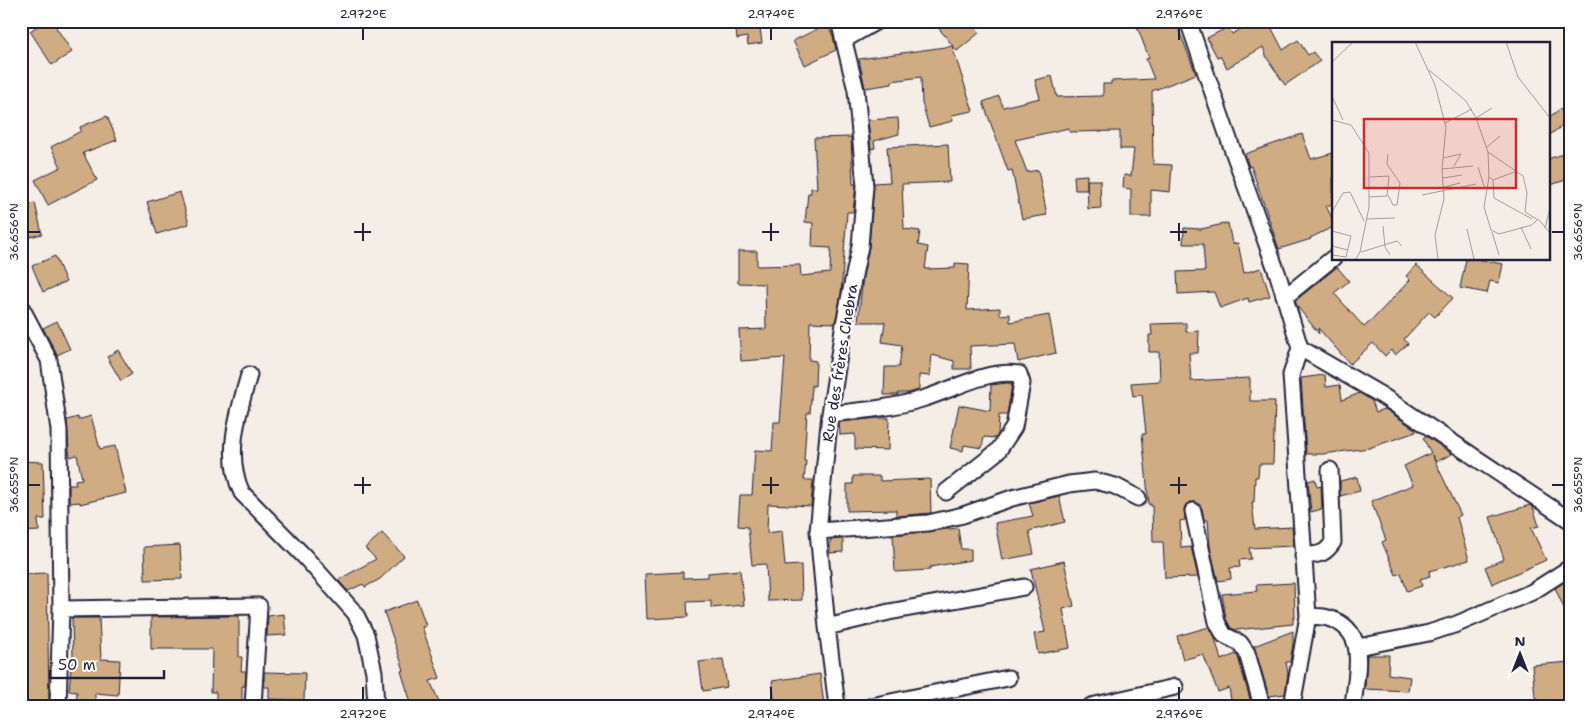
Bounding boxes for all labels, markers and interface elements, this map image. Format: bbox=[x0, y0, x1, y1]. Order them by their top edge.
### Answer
text: 2.972°E bbox=[339, 6, 387, 22]
text: 2.974°E bbox=[747, 6, 795, 22]
text: 2.976°E bbox=[1155, 6, 1203, 22]
inset map bbox=[1332, 42, 1550, 260]
text: 36.656°N bbox=[6, 203, 22, 261]
text: 36.656°N bbox=[1570, 203, 1586, 261]
street label: Rue des frères Chebra bbox=[818, 282, 862, 443]
text: 36.655°N bbox=[6, 457, 22, 513]
text: 36.655°N bbox=[1570, 457, 1586, 513]
north arrow bbox=[1494, 630, 1544, 680]
text: N bbox=[1514, 632, 1526, 650]
scale bar bbox=[50, 647, 164, 679]
text: 50 m bbox=[58, 655, 96, 675]
text: 2.972°E bbox=[339, 706, 387, 722]
text: 2.974°E bbox=[747, 706, 795, 722]
text: 2.976°E bbox=[1155, 706, 1203, 722]

